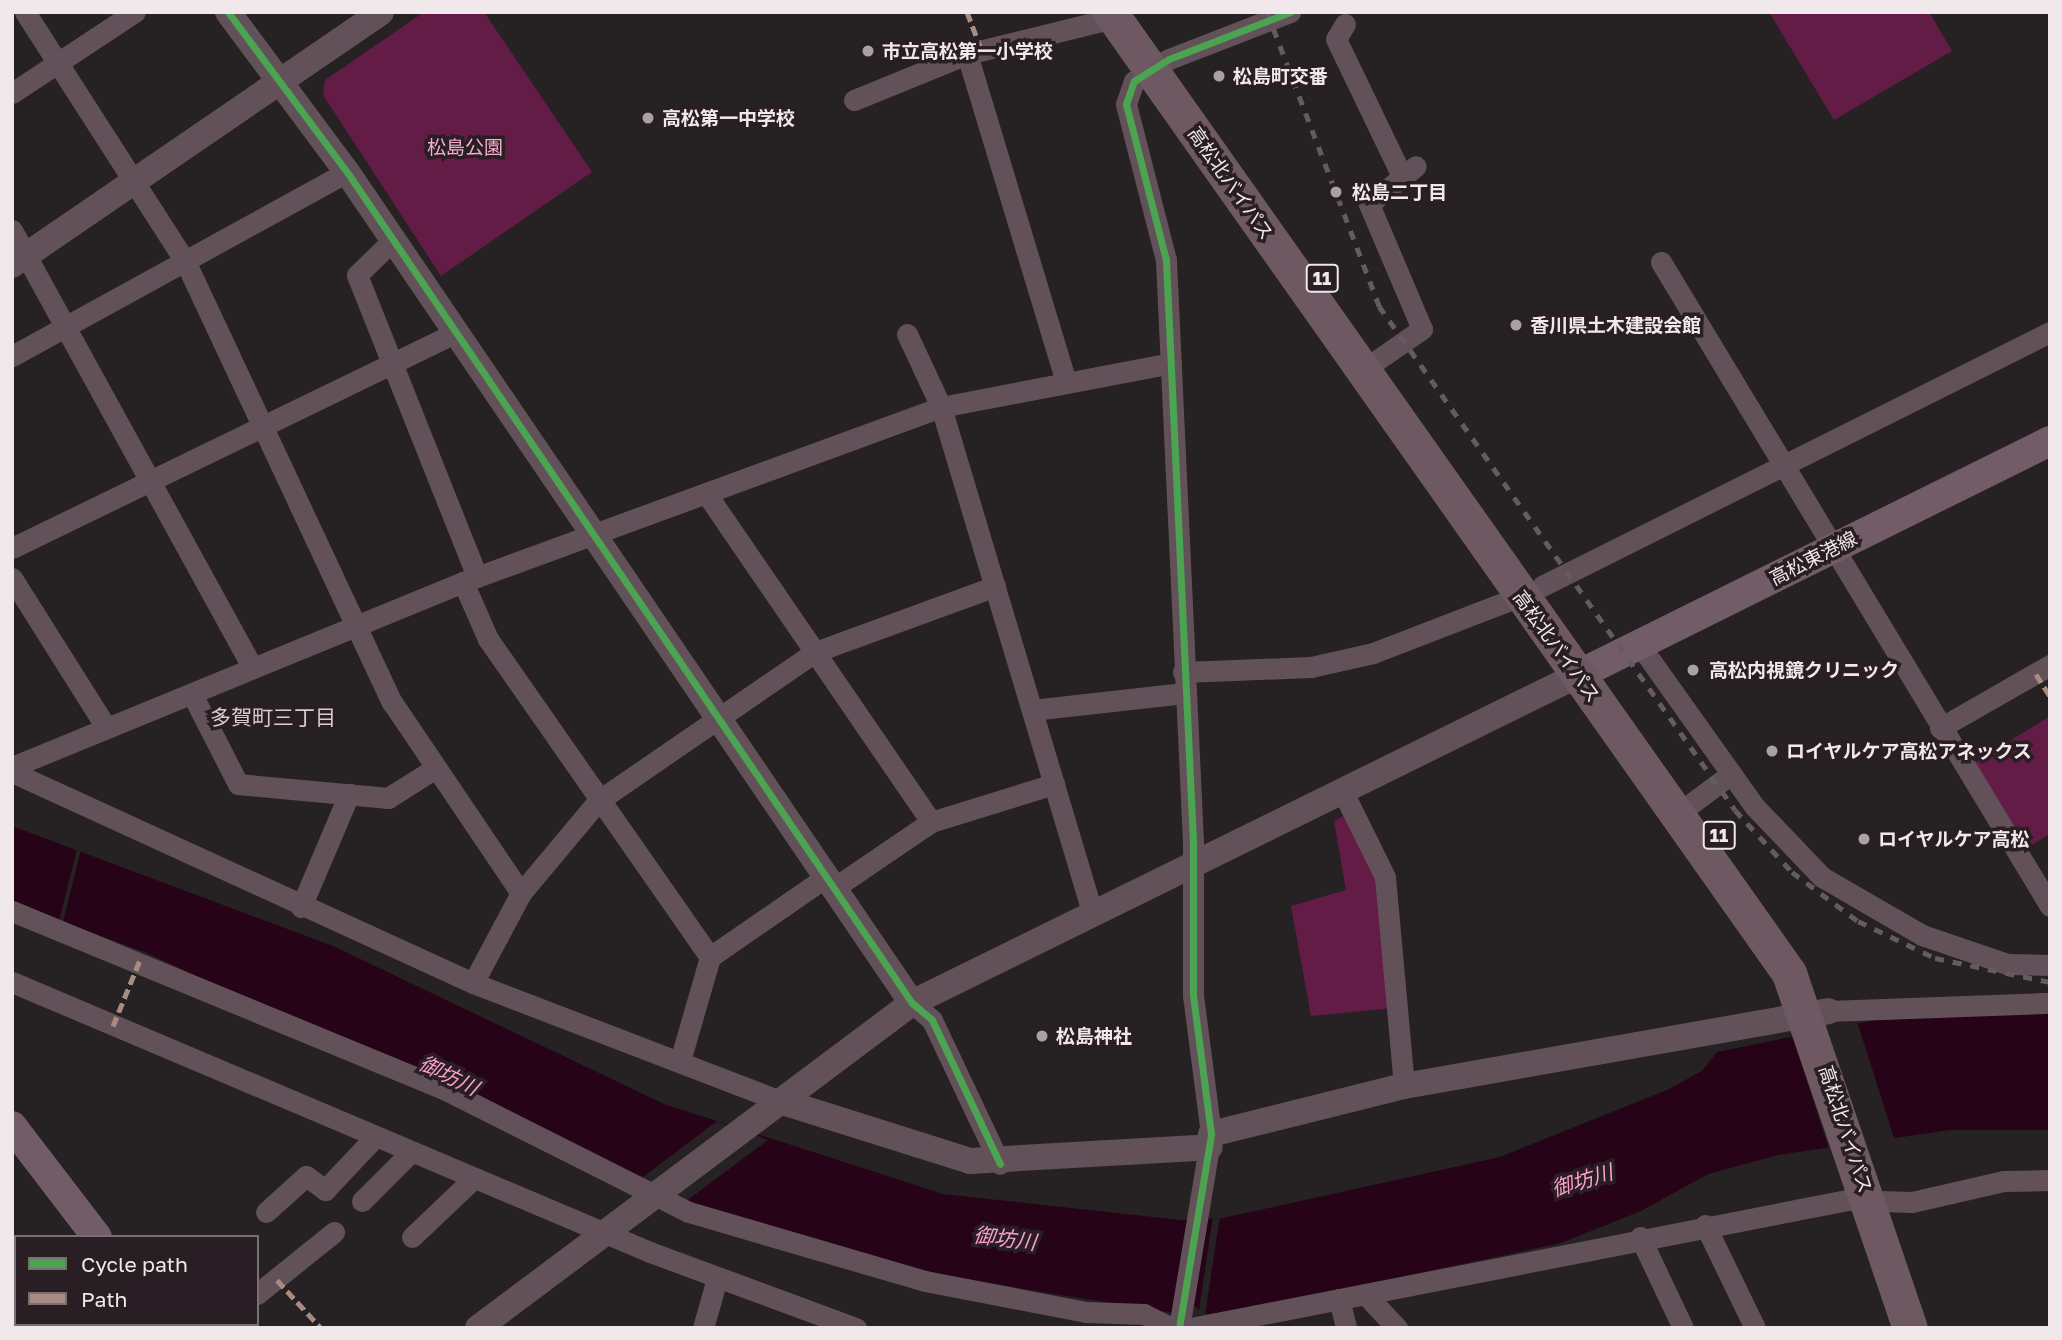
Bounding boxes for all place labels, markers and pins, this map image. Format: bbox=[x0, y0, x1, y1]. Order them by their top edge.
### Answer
place label: 市立高松第一小学校 bbox=[882, 40, 1053, 62]
marker: 市立高松第一小学校 bbox=[860, 43, 876, 59]
place label: 松島町交番 bbox=[1233, 65, 1328, 87]
marker: 松島町交番 bbox=[1211, 68, 1227, 84]
place label: 高松第一中学校 bbox=[662, 107, 795, 129]
marker: 高松第一中学校 bbox=[640, 110, 656, 126]
place label: 松島二丁目 bbox=[1352, 181, 1447, 203]
marker: 松島二丁目 bbox=[1326, 182, 1346, 202]
place label: 香川県土木建設会館 bbox=[1530, 314, 1701, 336]
marker: 香川県土木建設会館 bbox=[1508, 317, 1524, 333]
place label: 高松内視鏡クリニック bbox=[1709, 659, 1899, 681]
marker: 高松内視鏡クリニック bbox=[1683, 660, 1703, 680]
place label: ロイヤルケア高松アネックス bbox=[1786, 740, 2033, 762]
marker: ロイヤルケア高松アネックス bbox=[1764, 743, 1780, 759]
place label: ロイヤルケア高松 bbox=[1878, 828, 2030, 850]
marker: ロイヤルケア高松 bbox=[1856, 831, 1872, 847]
place label: 松島神社 bbox=[1056, 1025, 1132, 1047]
marker: 松島神社 bbox=[1034, 1028, 1050, 1044]

